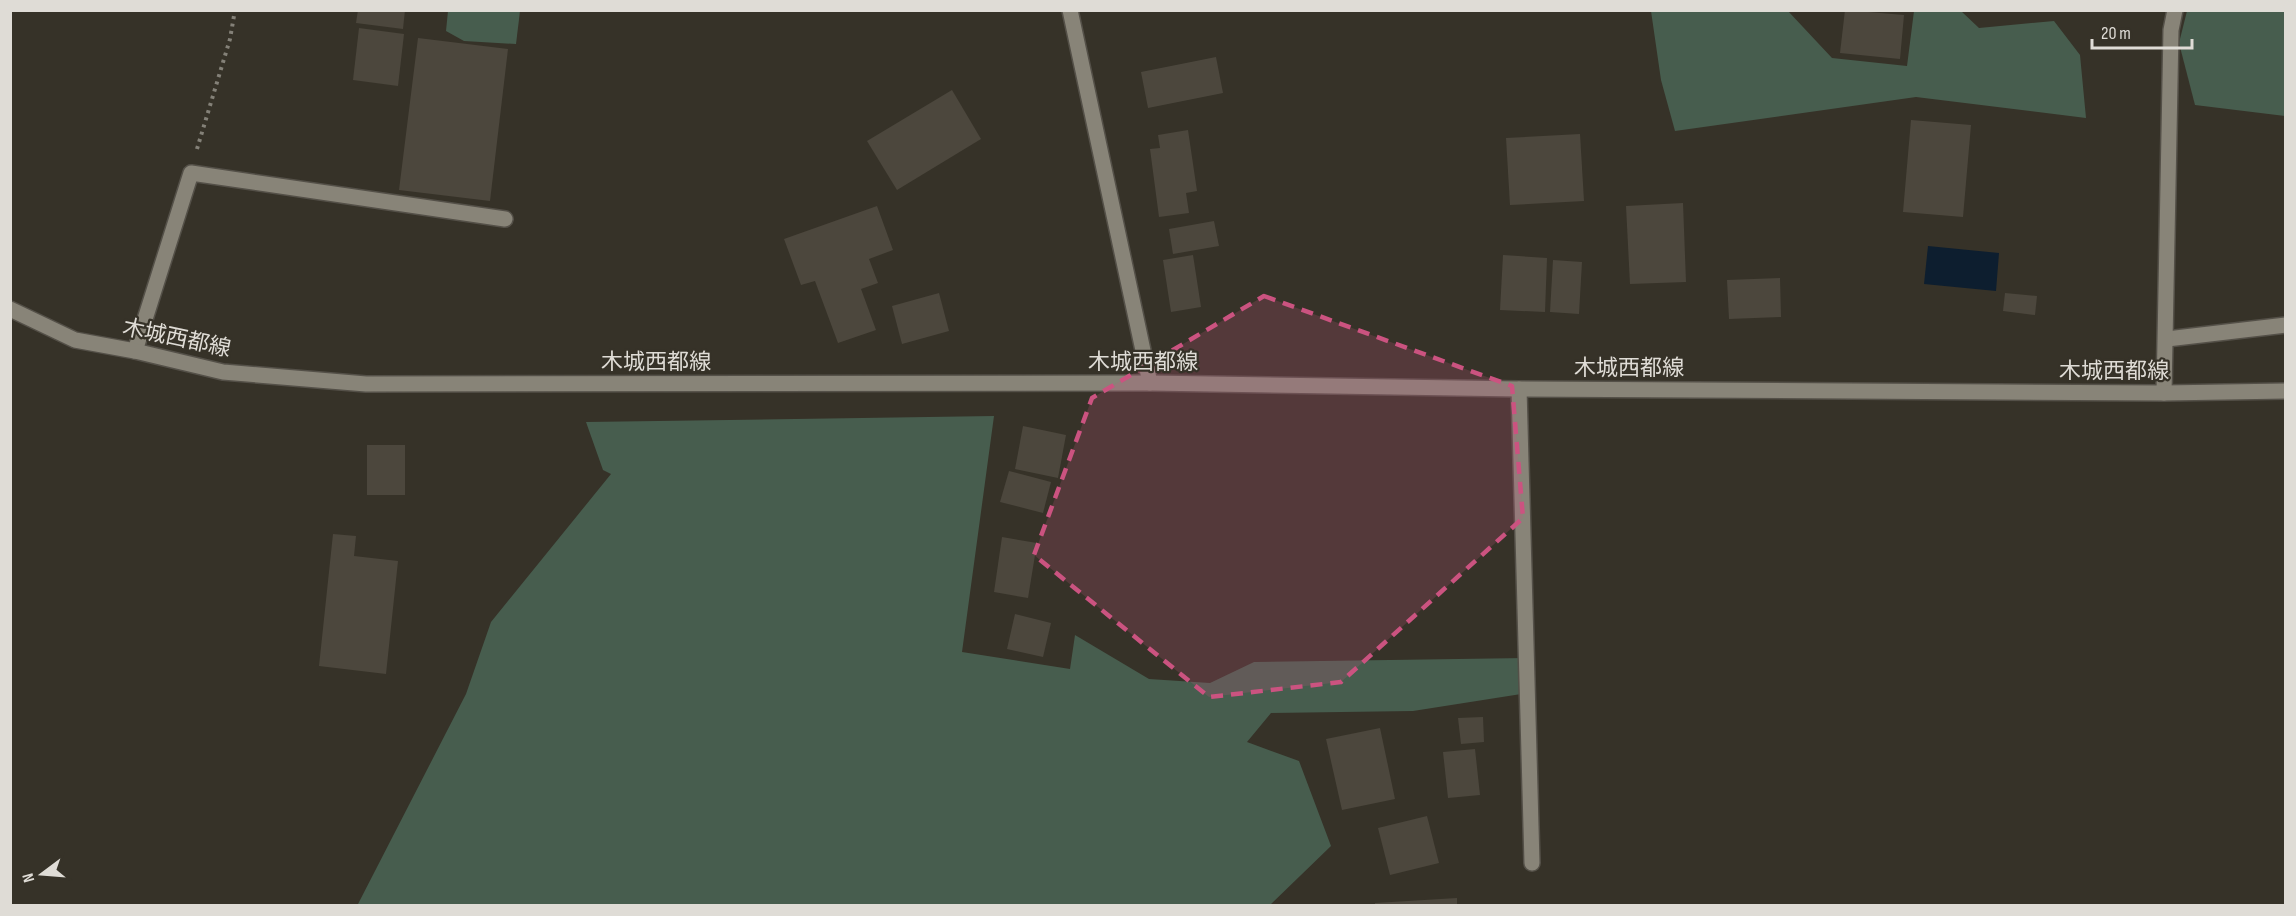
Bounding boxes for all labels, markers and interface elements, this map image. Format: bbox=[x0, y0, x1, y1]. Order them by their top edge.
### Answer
scale bar bbox=[2092, 12, 2192, 50]
text: 20 m bbox=[2101, 23, 2131, 44]
street label: 木城西都線 bbox=[120, 314, 233, 363]
street label: 木城西都線 bbox=[601, 349, 711, 376]
street label: 木城西都線 bbox=[1088, 349, 1198, 376]
street label: 木城西都線 bbox=[1574, 355, 1684, 382]
street label: 木城西都線 bbox=[2059, 358, 2169, 385]
north arrow bbox=[12, 844, 72, 904]
text: N bbox=[19, 871, 39, 884]

